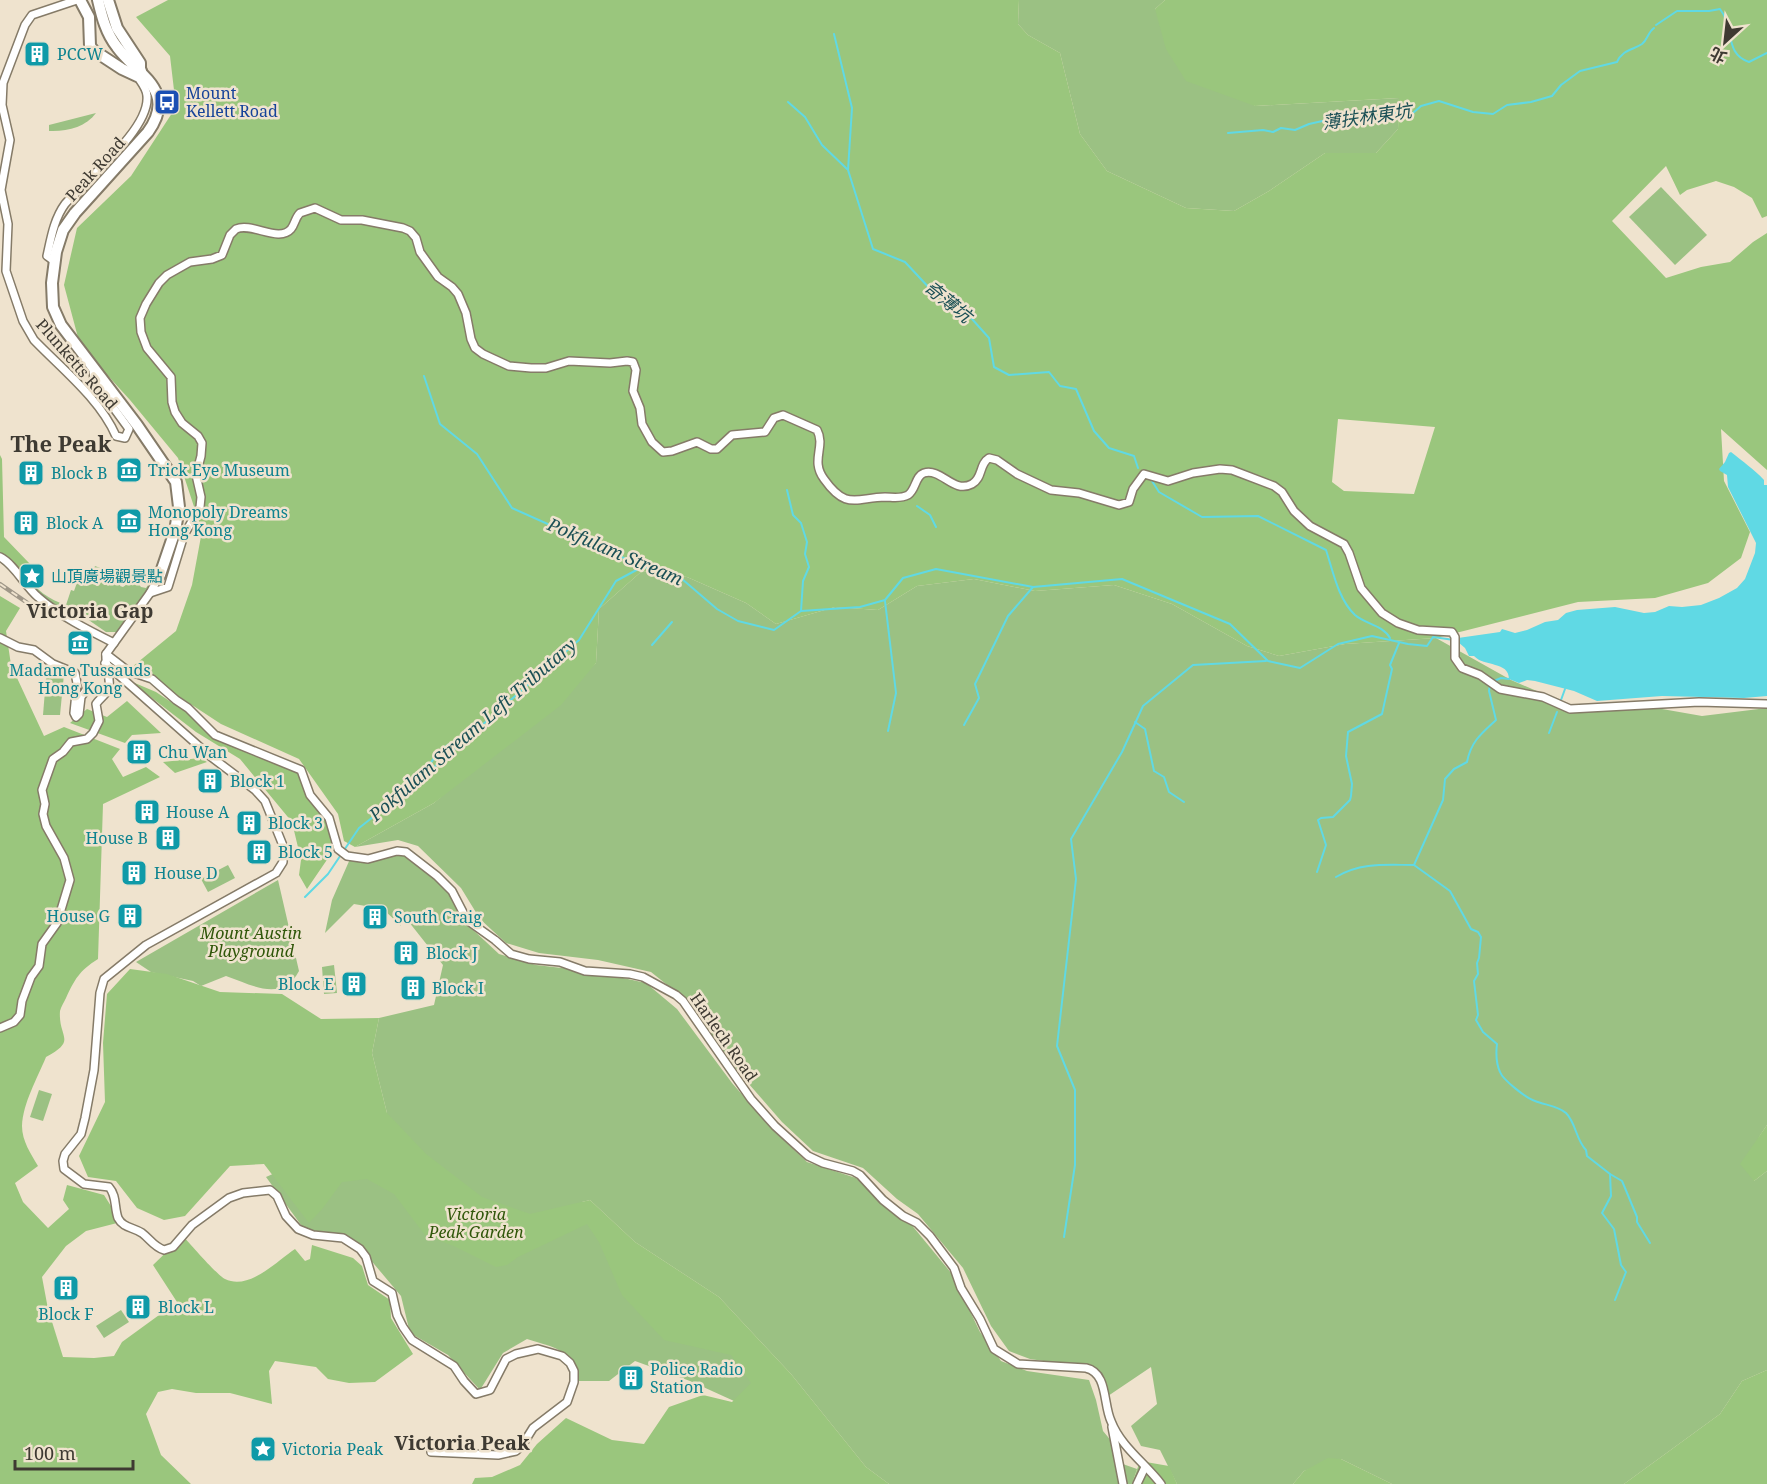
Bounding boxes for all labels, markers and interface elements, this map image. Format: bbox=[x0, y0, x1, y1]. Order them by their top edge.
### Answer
north arrow bbox=[1695, 12, 1755, 72]
building icon: PCCW bbox=[22, 39, 52, 69]
text: 北 bbox=[1706, 42, 1730, 69]
place label: PCCW bbox=[57, 43, 103, 65]
place label: Mount Kellett Road bbox=[186, 82, 278, 122]
bus stop icon: Mount Kellett Road bbox=[152, 87, 182, 117]
water label: 薄扶林東坑 bbox=[1321, 97, 1416, 134]
street label: Peak Road bbox=[60, 132, 130, 206]
water label: 奇薄坑 bbox=[920, 275, 979, 329]
street label: Plunketts Road bbox=[31, 314, 123, 414]
district label: The Peak bbox=[10, 428, 112, 458]
museum icon: Trick Eye Museum bbox=[114, 455, 144, 485]
building icon: Block B bbox=[16, 458, 46, 488]
place label: Trick Eye Museum bbox=[148, 459, 290, 481]
place label: Block B bbox=[51, 462, 108, 484]
place label: Monopoly Dreams Hong Kong bbox=[148, 501, 288, 541]
museum icon: Monopoly Dreams Hong Kong bbox=[114, 506, 144, 536]
building icon: Block A bbox=[11, 508, 41, 538]
water label: Pokfulam Stream bbox=[543, 511, 687, 590]
place label: Block A bbox=[46, 512, 104, 534]
place icon: 山頂廣場觀景點 bbox=[17, 561, 47, 591]
place label: 山頂廣場觀景點 bbox=[51, 565, 163, 587]
district label: Victoria Gap bbox=[27, 597, 153, 624]
museum icon: Madame Tussauds Hong Kong bbox=[65, 628, 95, 658]
water label: Pokfulam Stream Left Tributary bbox=[363, 632, 581, 827]
place label: Madame Tussauds Hong Kong bbox=[9, 659, 151, 699]
building icon: Chu Wan bbox=[124, 737, 154, 767]
place label: Chu Wan bbox=[158, 741, 227, 763]
building icon: Block 1 bbox=[195, 766, 225, 796]
place label: Block 1 bbox=[230, 770, 285, 792]
building icon: House A bbox=[132, 797, 162, 827]
place label: House A bbox=[166, 801, 230, 823]
building icon: Block 3 bbox=[234, 808, 264, 838]
place label: Block 3 bbox=[268, 812, 323, 834]
building icon: House B bbox=[153, 823, 183, 853]
place label: House B bbox=[86, 827, 148, 849]
building icon: Block 5 bbox=[244, 837, 274, 867]
place label: Block 5 bbox=[278, 841, 333, 863]
building icon: House D bbox=[119, 858, 149, 888]
place label: House D bbox=[154, 862, 218, 884]
building icon: House G bbox=[115, 901, 145, 931]
building icon: South Craig bbox=[360, 902, 390, 932]
place label: House G bbox=[47, 905, 111, 927]
place label: South Craig bbox=[394, 906, 482, 928]
park label: Mount Austin Playground bbox=[199, 922, 302, 962]
building icon: Block J bbox=[391, 938, 421, 968]
place label: Block J bbox=[426, 942, 478, 964]
building icon: Block E bbox=[339, 969, 369, 999]
place label: Block E bbox=[278, 973, 334, 995]
building icon: Block I bbox=[398, 973, 428, 1003]
place label: Block I bbox=[432, 977, 484, 999]
street label: Harlech Road bbox=[685, 988, 763, 1086]
park label: Victoria Peak Garden bbox=[428, 1203, 524, 1243]
building icon: Block F bbox=[51, 1273, 81, 1303]
building icon: Block L bbox=[123, 1292, 153, 1322]
place label: Block L bbox=[158, 1296, 214, 1318]
place label: Block F bbox=[38, 1303, 94, 1325]
place label: Police Radio Station bbox=[650, 1358, 743, 1398]
building icon: Police Radio Station bbox=[616, 1363, 646, 1393]
district label: Victoria Peak bbox=[394, 1429, 530, 1456]
scale bar bbox=[15, 1433, 134, 1471]
place icon: Victoria Peak bbox=[248, 1434, 278, 1464]
place label: Victoria Peak bbox=[282, 1438, 384, 1460]
text: 100 m bbox=[24, 1441, 76, 1465]

